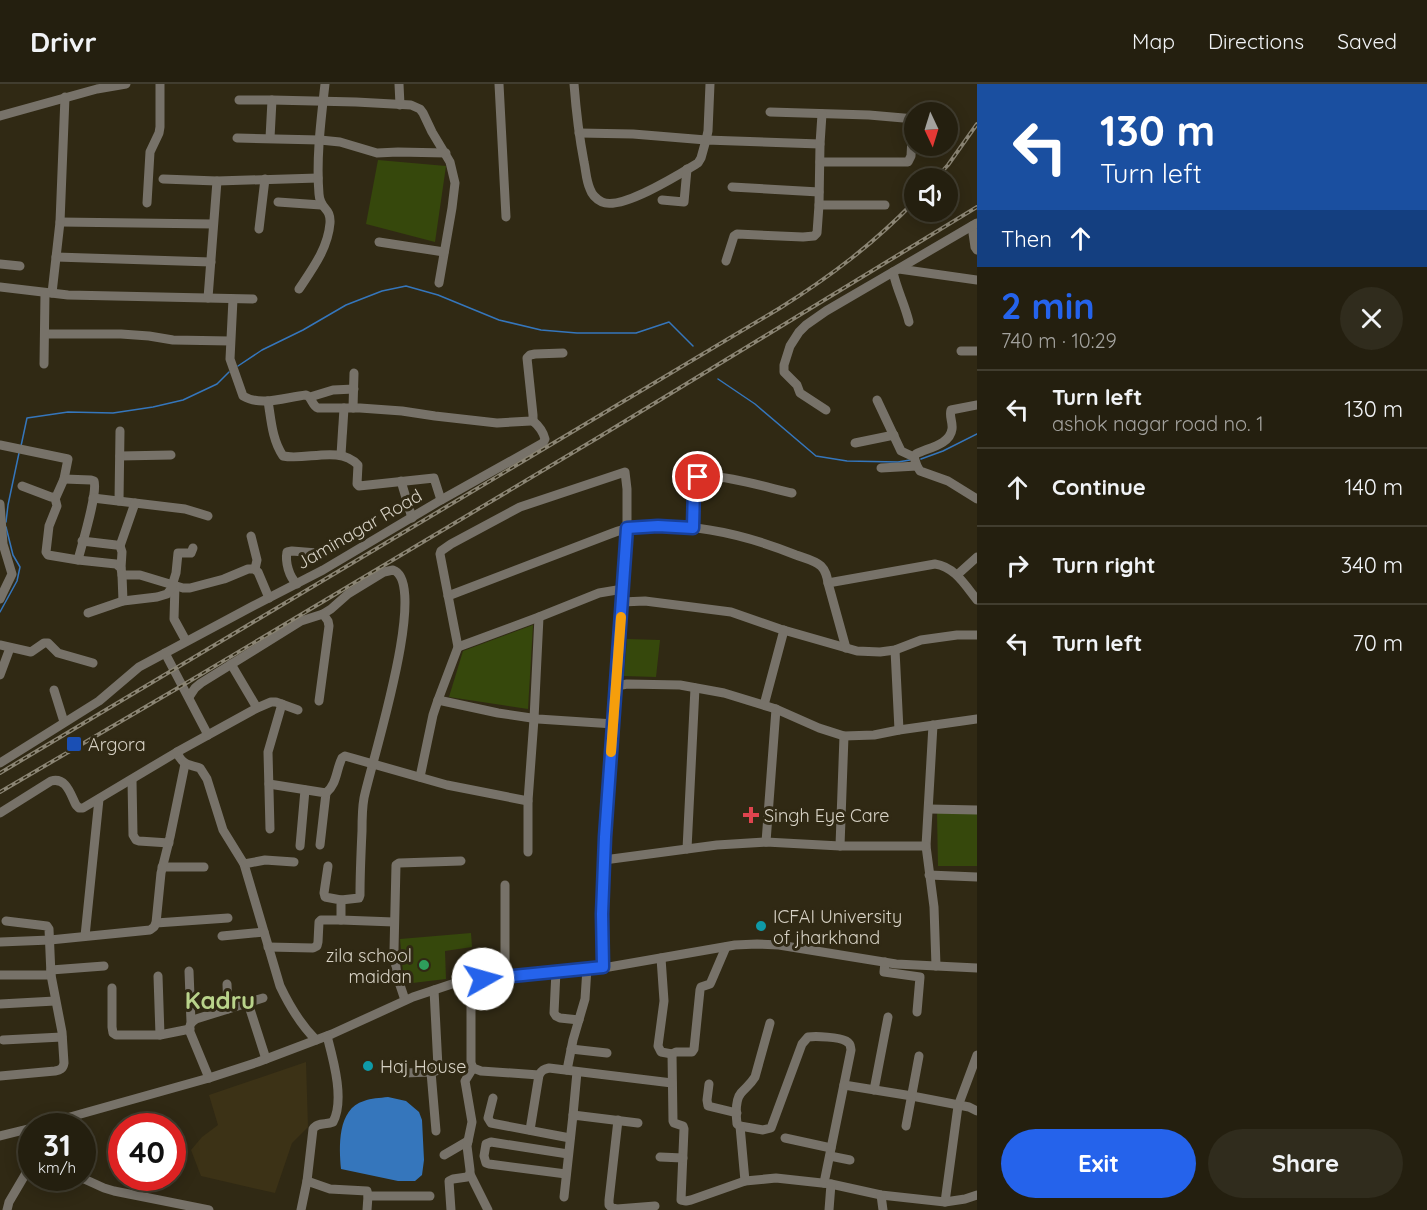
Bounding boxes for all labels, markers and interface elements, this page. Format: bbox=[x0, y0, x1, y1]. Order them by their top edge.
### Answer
text: Drivr bbox=[30, 24, 97, 59]
text: Map bbox=[1132, 28, 1175, 54]
text: Directions bbox=[1208, 28, 1304, 54]
text: Saved bbox=[1337, 28, 1397, 54]
north arrow bbox=[904, 102, 958, 156]
map controls bbox=[904, 102, 958, 222]
text: 130 m bbox=[1100, 104, 1215, 157]
icon: left bbox=[1001, 108, 1079, 186]
text: Turn left bbox=[1100, 156, 1202, 190]
button: sound bbox=[904, 168, 958, 222]
icon: ahead bbox=[1064, 222, 1097, 255]
text: Then bbox=[1001, 225, 1052, 253]
text: 2 min bbox=[1001, 283, 1095, 328]
button: close bbox=[1340, 287, 1403, 350]
text: 740 m · 10:29 bbox=[1001, 328, 1117, 353]
text: Turn left bbox=[1052, 383, 1142, 411]
icon: left bbox=[1001, 393, 1034, 426]
text: 130 m bbox=[1344, 395, 1403, 423]
text: ashok nagar road no. 1 bbox=[1052, 411, 1264, 436]
pin bbox=[672, 451, 723, 502]
icon: arrive bbox=[681, 460, 714, 493]
icon: ahead bbox=[1001, 471, 1034, 504]
text: Continue bbox=[1052, 473, 1146, 501]
text: 140 m bbox=[1344, 473, 1403, 501]
street label: Jaminagar Road bbox=[292, 484, 426, 574]
icon: right bbox=[1001, 549, 1034, 582]
text: Turn right bbox=[1052, 551, 1156, 579]
text: 340 m bbox=[1341, 551, 1403, 579]
icon: left bbox=[1001, 627, 1034, 660]
text: Turn left bbox=[1052, 629, 1142, 657]
text: 70 m bbox=[1353, 629, 1403, 657]
place label: Argora bbox=[88, 733, 146, 756]
marker: Argora bbox=[65, 735, 83, 753]
place label: Singh Eye Care bbox=[764, 804, 889, 827]
marker: Singh Eye Care bbox=[742, 806, 760, 824]
place label: ICFAI University of jharkhand bbox=[773, 905, 902, 949]
marker: ICFAI University of jharkhand bbox=[754, 919, 768, 933]
place label: zila school maidan bbox=[326, 944, 412, 988]
position arrow bbox=[451, 947, 515, 1011]
marker: zila school maidan bbox=[417, 958, 431, 972]
district label: Kadru bbox=[185, 985, 255, 1015]
place label: Haj House bbox=[380, 1055, 466, 1078]
marker: Haj House bbox=[361, 1059, 375, 1073]
speed limit sign: 40 bbox=[108, 1113, 186, 1191]
text: 31 bbox=[43, 1126, 71, 1164]
button: Exit bbox=[1001, 1129, 1196, 1198]
button: Share bbox=[1208, 1129, 1403, 1198]
text: km/h bbox=[38, 1158, 76, 1177]

